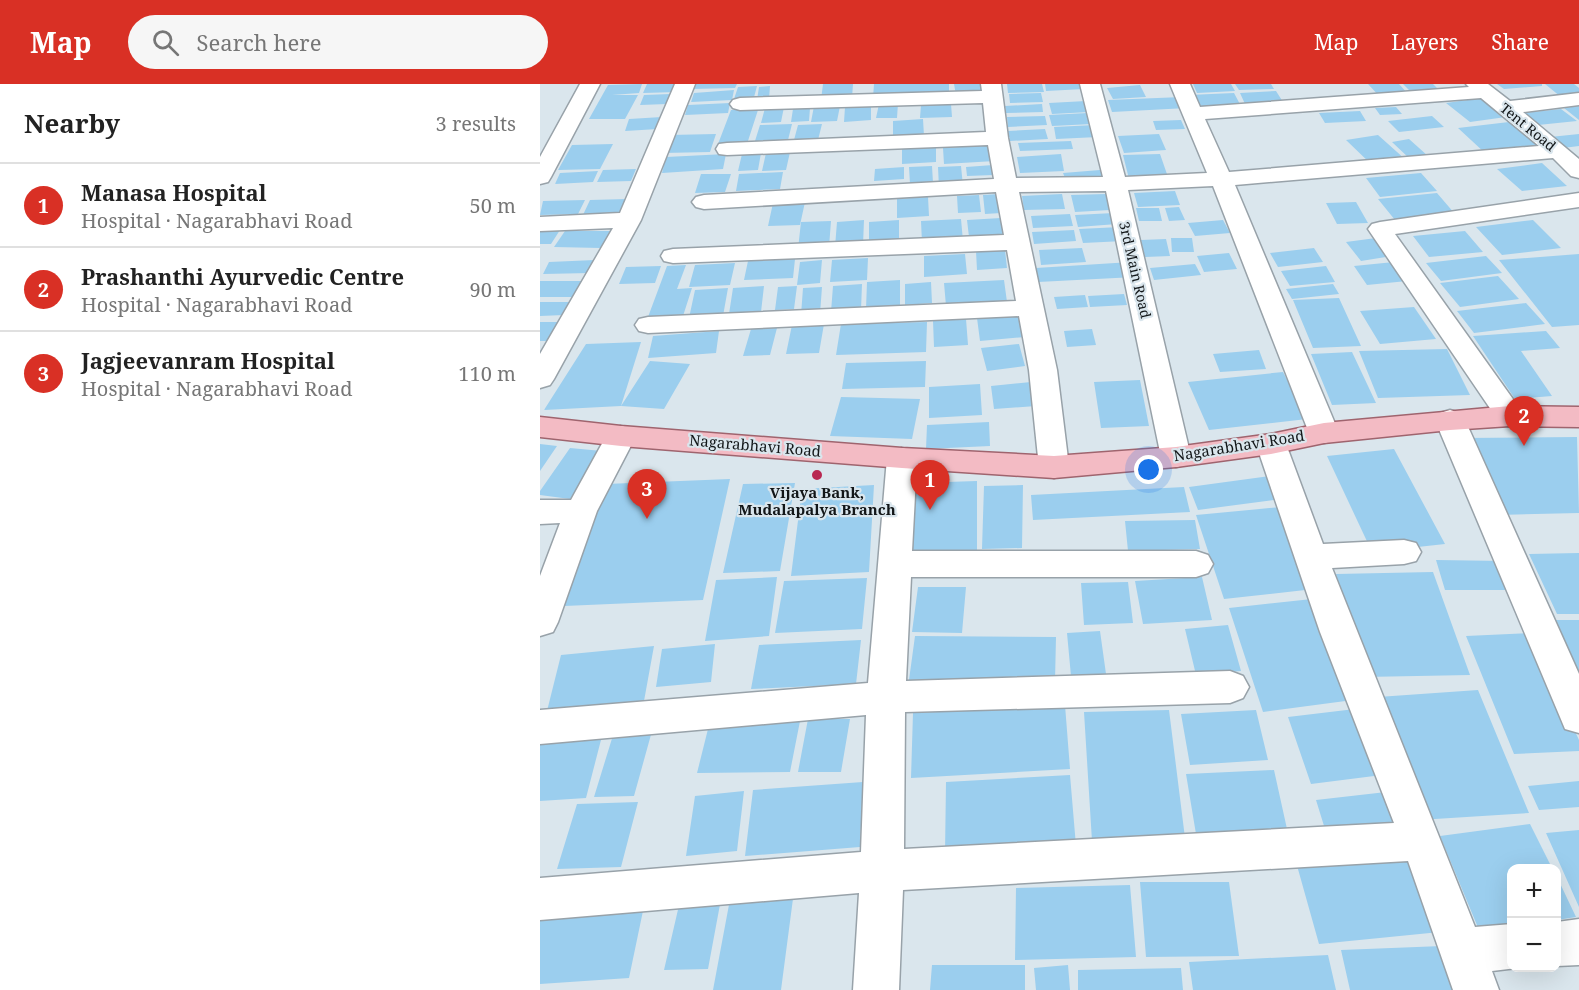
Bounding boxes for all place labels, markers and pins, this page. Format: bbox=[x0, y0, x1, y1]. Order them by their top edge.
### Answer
pin: 2 bbox=[1504, 396, 1544, 446]
pin: 1 bbox=[910, 460, 950, 510]
marker: Vijaya Bank, Mudalapalya Branch bbox=[810, 468, 824, 482]
pin: 3 bbox=[628, 470, 666, 519]
place label: Vijaya Bank, Mudalapalya Branch bbox=[738, 482, 896, 519]

